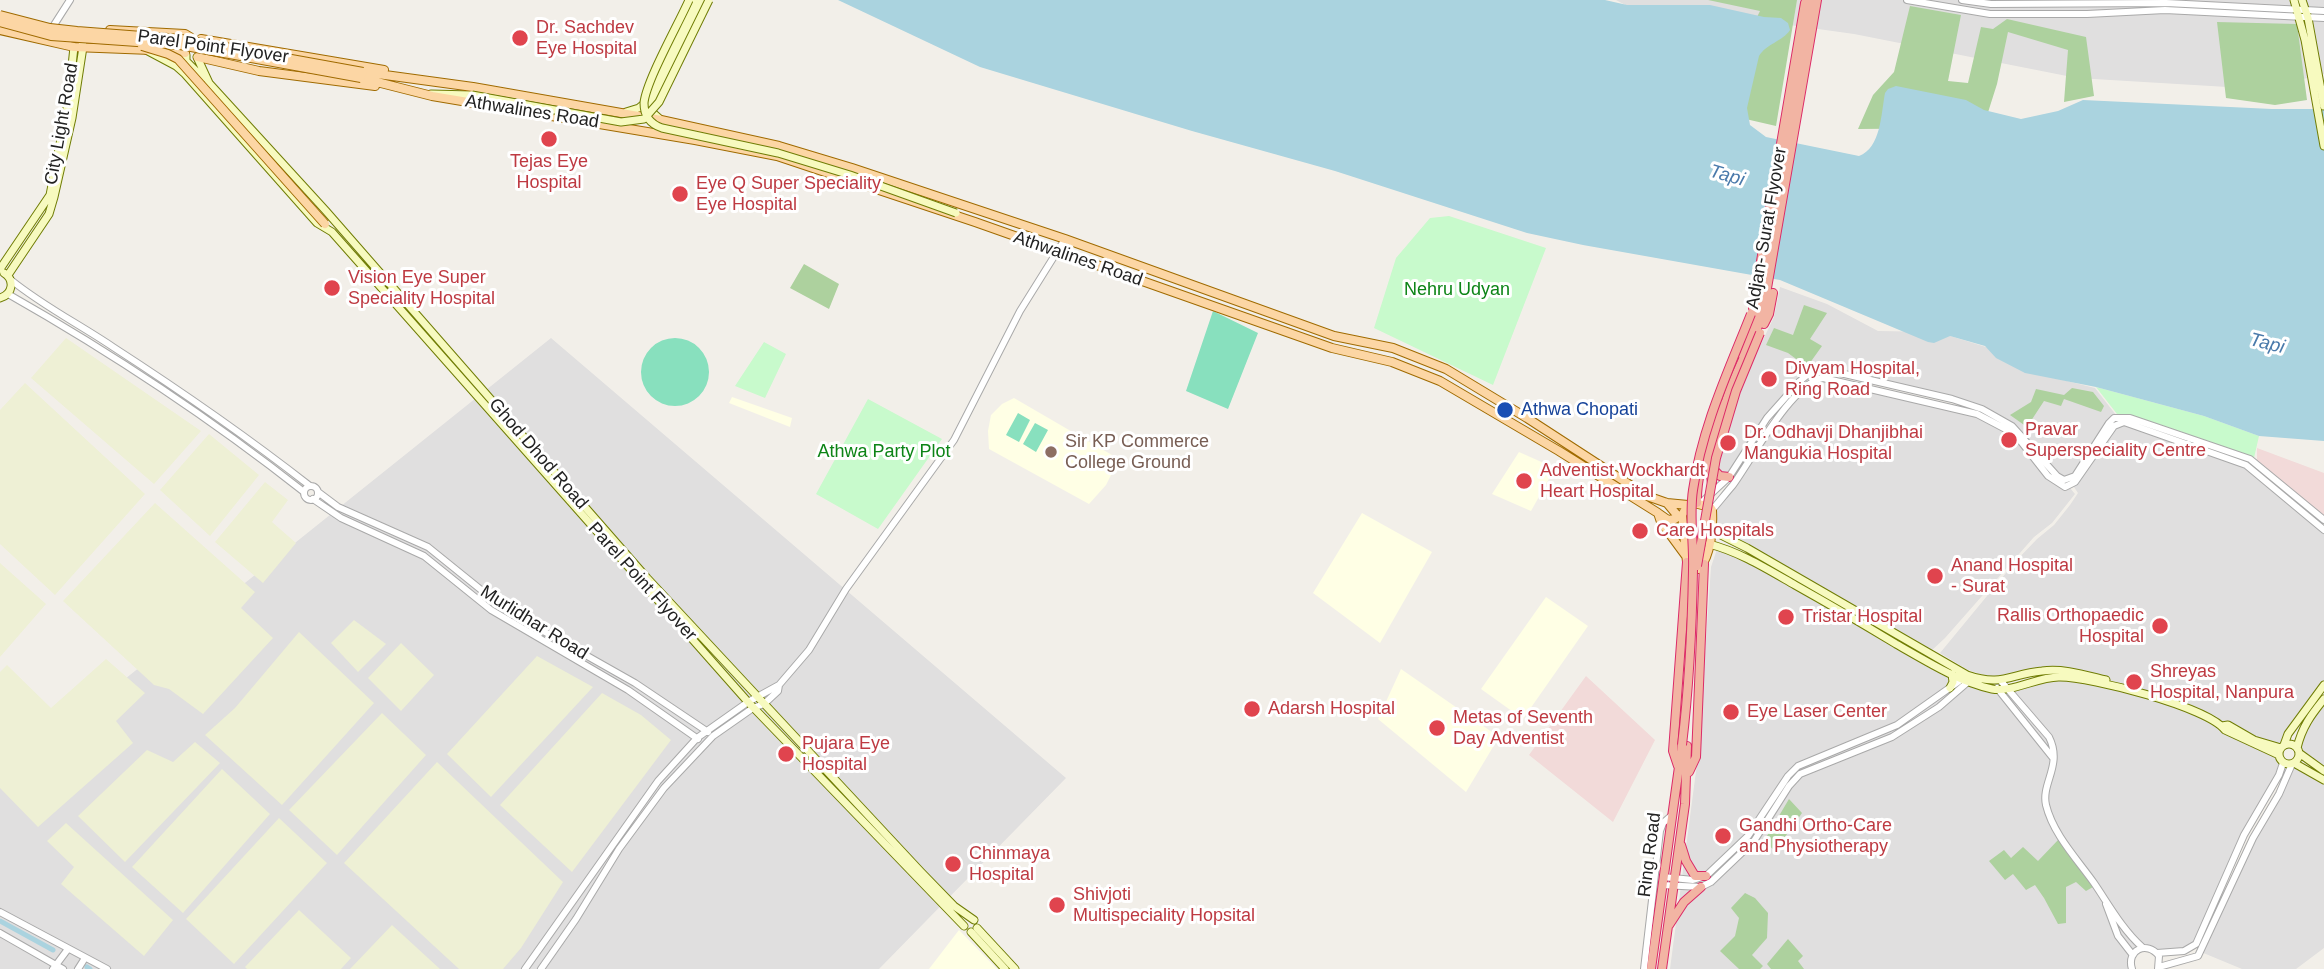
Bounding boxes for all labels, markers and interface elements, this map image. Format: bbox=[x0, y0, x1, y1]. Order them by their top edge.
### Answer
place label: Dr. Sachdev Eye Hospital bbox=[536, 17, 637, 60]
street label: Parel Point Flyover bbox=[136, 26, 290, 68]
marker: Dr. Sachdev Eye Hospital bbox=[510, 28, 530, 48]
street label: City Light Road bbox=[41, 62, 83, 186]
street label: Athwalines Road bbox=[464, 91, 600, 133]
marker: Tejas Eye Hospital bbox=[539, 129, 559, 149]
street label: Adjan- Surat Flyover bbox=[1742, 145, 1792, 311]
place label: Tejas Eye Hospital bbox=[510, 151, 588, 194]
water label: Tapi bbox=[1707, 160, 1747, 192]
place label: Eye Q Super Speciality Eye Hospital bbox=[696, 173, 881, 216]
marker: Eye Q Super Speciality Eye Hospital bbox=[670, 184, 690, 204]
street label: Athwalines Road bbox=[1011, 227, 1145, 291]
place label: Vision Eye Super Speciality Hospital bbox=[348, 267, 495, 310]
marker: Vision Eye Super Speciality Hospital bbox=[322, 278, 342, 298]
park label: Nehru Udyan bbox=[1404, 279, 1510, 301]
water label: Tapi bbox=[2247, 329, 2287, 359]
place label: Divyam Hospital, Ring Road bbox=[1785, 358, 1920, 400]
marker: Divyam Hospital, Ring Road bbox=[1759, 369, 1779, 389]
street label: Ghod Dhod Road bbox=[484, 394, 592, 514]
place label: Athwa Chopati bbox=[1521, 399, 1638, 421]
marker: Athwa Chopati bbox=[1495, 400, 1515, 420]
place label: Pravar Superspeciality Centre bbox=[2025, 419, 2206, 462]
place label: Dr. Odhavji Dhanjibhai Mangukia Hospital bbox=[1744, 422, 1923, 464]
marker: Pravar Superspeciality Centre bbox=[1999, 430, 2019, 450]
place label: Sir KP Commerce College Ground bbox=[1065, 431, 1209, 474]
marker: Dr. Odhavji Dhanjibhai Mangukia Hospital bbox=[1718, 433, 1738, 453]
park label: Athwa Party Plot bbox=[817, 441, 951, 463]
marker: Sir KP Commerce College Ground bbox=[1043, 444, 1059, 460]
place label: Adventist Wockhardt Heart Hospital bbox=[1540, 460, 1705, 503]
marker: Adventist Wockhardt Heart Hospital bbox=[1514, 471, 1534, 491]
street label: Parel Point Flyover bbox=[583, 518, 701, 646]
place label: Care Hospitals bbox=[1656, 520, 1774, 542]
marker: Care Hospitals bbox=[1630, 521, 1650, 541]
place label: Anand Hospital - Surat bbox=[1951, 555, 2073, 598]
marker: Anand Hospital - Surat bbox=[1925, 566, 1945, 586]
street label: Murlidhar Road bbox=[476, 581, 592, 665]
place label: Rallis Orthopaedic Hospital bbox=[1997, 605, 2144, 648]
place label: Tristar Hospital bbox=[1802, 606, 1922, 628]
marker: Tristar Hospital bbox=[1776, 607, 1796, 627]
marker: Rallis Orthopaedic Hospital bbox=[2150, 616, 2170, 636]
place label: Shreyas Hospital, Nanpura bbox=[2150, 661, 2294, 704]
marker: Shreyas Hospital, Nanpura bbox=[2124, 672, 2144, 692]
place label: Adarsh Hospital bbox=[1268, 698, 1395, 720]
marker: Adarsh Hospital bbox=[1242, 699, 1262, 719]
place label: Eye Laser Center bbox=[1747, 701, 1887, 723]
marker: Eye Laser Center bbox=[1721, 702, 1741, 722]
place label: Metas of Seventh Day Adventist bbox=[1453, 707, 1593, 750]
marker: Metas of Seventh Day Adventist bbox=[1427, 718, 1447, 738]
place label: Pujara Eye Hospital bbox=[802, 733, 890, 776]
marker: Pujara Eye Hospital bbox=[776, 744, 796, 764]
street label: Ring Road bbox=[1634, 811, 1666, 899]
place label: Gandhi Ortho-Care and Physiotherapy bbox=[1739, 815, 1892, 858]
marker: Gandhi Ortho-Care and Physiotherapy bbox=[1713, 826, 1733, 846]
place label: Chinmaya Hospital bbox=[969, 843, 1050, 886]
marker: Chinmaya Hospital bbox=[943, 854, 963, 874]
place label: Shivjoti Multispeciality Hopsital bbox=[1073, 884, 1255, 926]
marker: Shivjoti Multispeciality Hopsital bbox=[1047, 895, 1067, 915]

